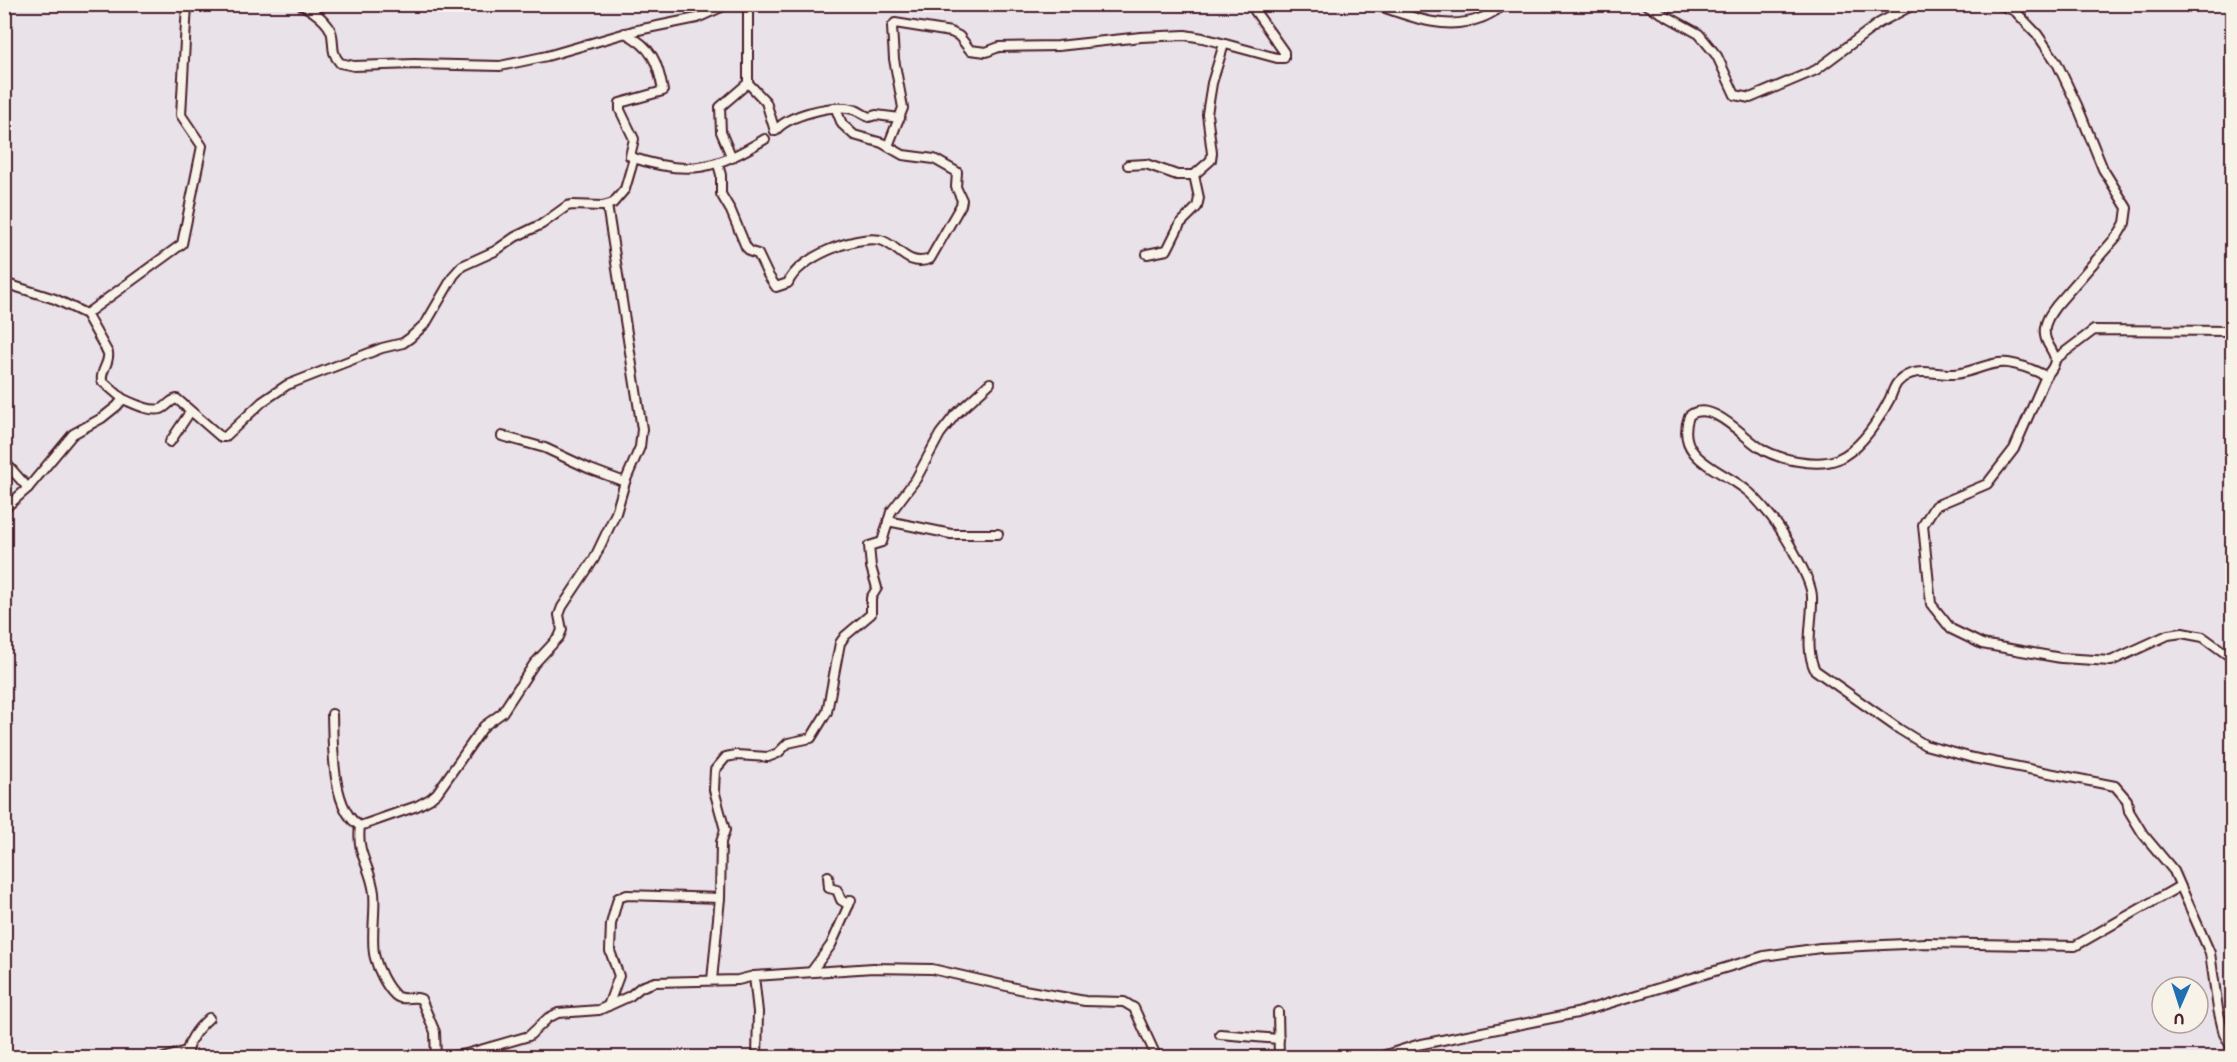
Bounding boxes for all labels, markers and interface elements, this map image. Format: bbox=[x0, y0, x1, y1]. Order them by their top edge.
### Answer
north arrow bbox=[2150, 975, 2210, 1035]
text: U bbox=[2173, 1010, 2185, 1029]

